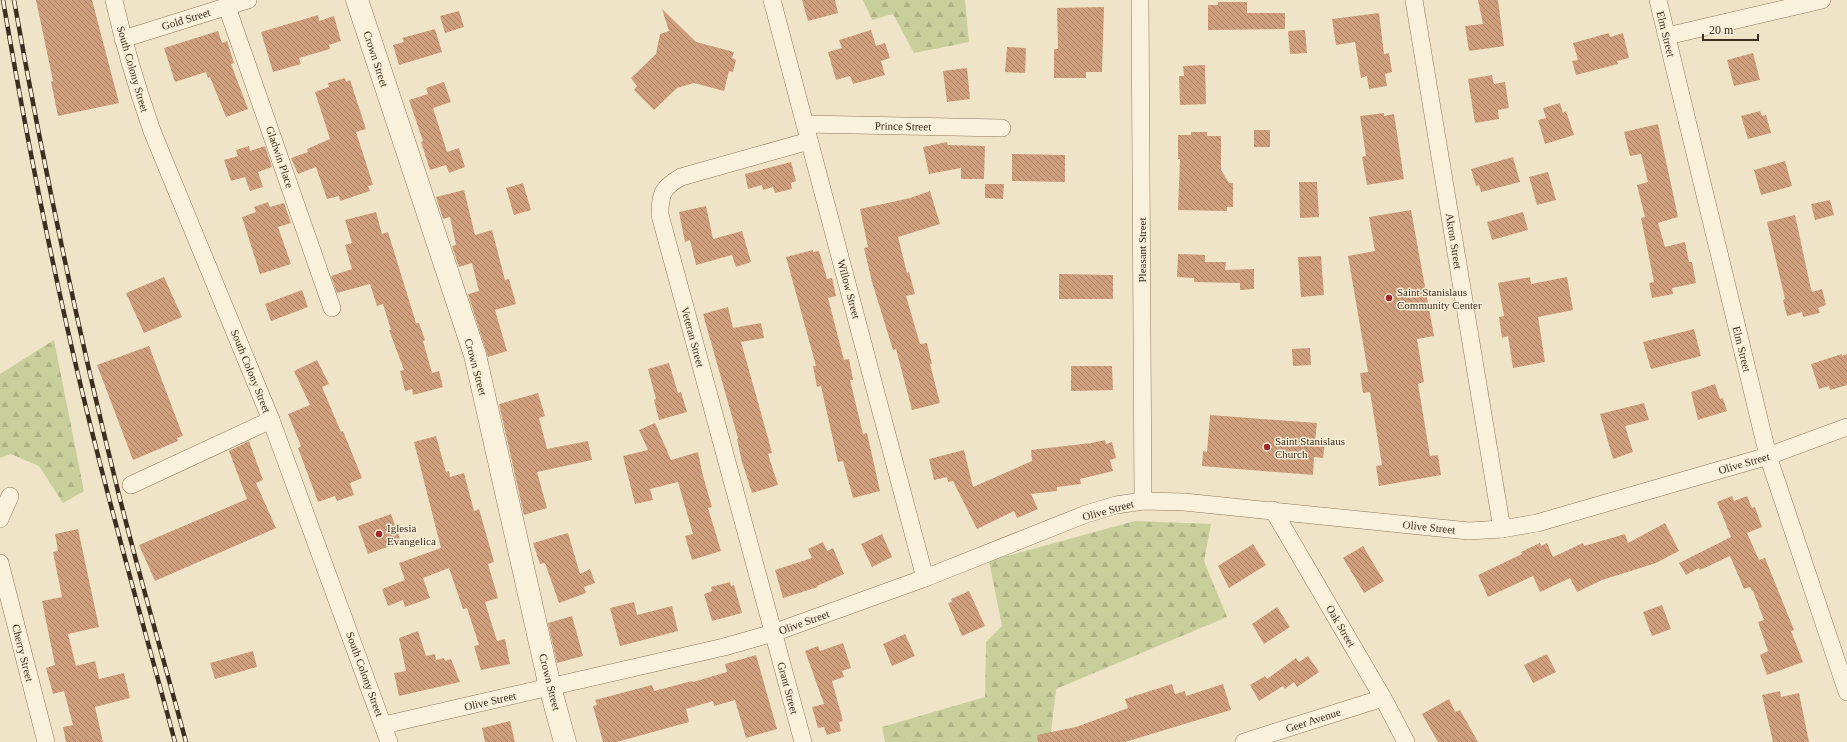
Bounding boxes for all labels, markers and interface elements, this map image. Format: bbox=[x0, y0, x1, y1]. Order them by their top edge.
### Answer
street label: Gold Street bbox=[160, 6, 212, 32]
street label: Elm Street bbox=[1655, 10, 1677, 58]
scale bar bbox=[1703, 16, 1758, 42]
text: 20 m bbox=[1709, 23, 1734, 37]
street label: South Colony Street bbox=[115, 24, 151, 114]
street label: Crown Street bbox=[361, 29, 391, 89]
street label: Prince Street bbox=[875, 120, 931, 132]
street label: Gladwin Place bbox=[264, 125, 296, 190]
street label: Akron Street bbox=[1444, 212, 1464, 270]
street label: Pleasant Street bbox=[1136, 217, 1148, 283]
street label: Willow Street bbox=[835, 258, 863, 320]
place label: Saint Stanislaus Community Center bbox=[1397, 286, 1482, 311]
marker: Saint Stanislaus Community Center bbox=[1384, 293, 1394, 303]
street label: Veteran Street bbox=[679, 306, 707, 368]
street label: Elm Street bbox=[1731, 325, 1753, 373]
street label: South Colony Street bbox=[229, 327, 273, 415]
street label: Crown Street bbox=[463, 337, 489, 397]
place label: Saint Stanislaus Church bbox=[1275, 435, 1345, 460]
marker: Saint Stanislaus Church bbox=[1262, 442, 1272, 452]
street label: Olive Street bbox=[1717, 450, 1771, 476]
street label: Olive Street bbox=[1081, 497, 1135, 523]
street label: Olive Street bbox=[1402, 518, 1456, 536]
place label: Iglesia Evangelica bbox=[387, 522, 436, 547]
marker: Iglesia Evangelica bbox=[374, 529, 384, 539]
street label: Oak Street bbox=[1324, 603, 1358, 649]
street label: Olive Street bbox=[777, 607, 831, 637]
street label: Cherry Street bbox=[10, 623, 36, 683]
street label: South Colony Street bbox=[344, 630, 386, 718]
street label: Crown Street bbox=[537, 652, 563, 712]
street label: Grant Street bbox=[775, 661, 801, 715]
street label: Olive Street bbox=[463, 689, 517, 713]
street label: Geer Avenue bbox=[1284, 705, 1342, 735]

